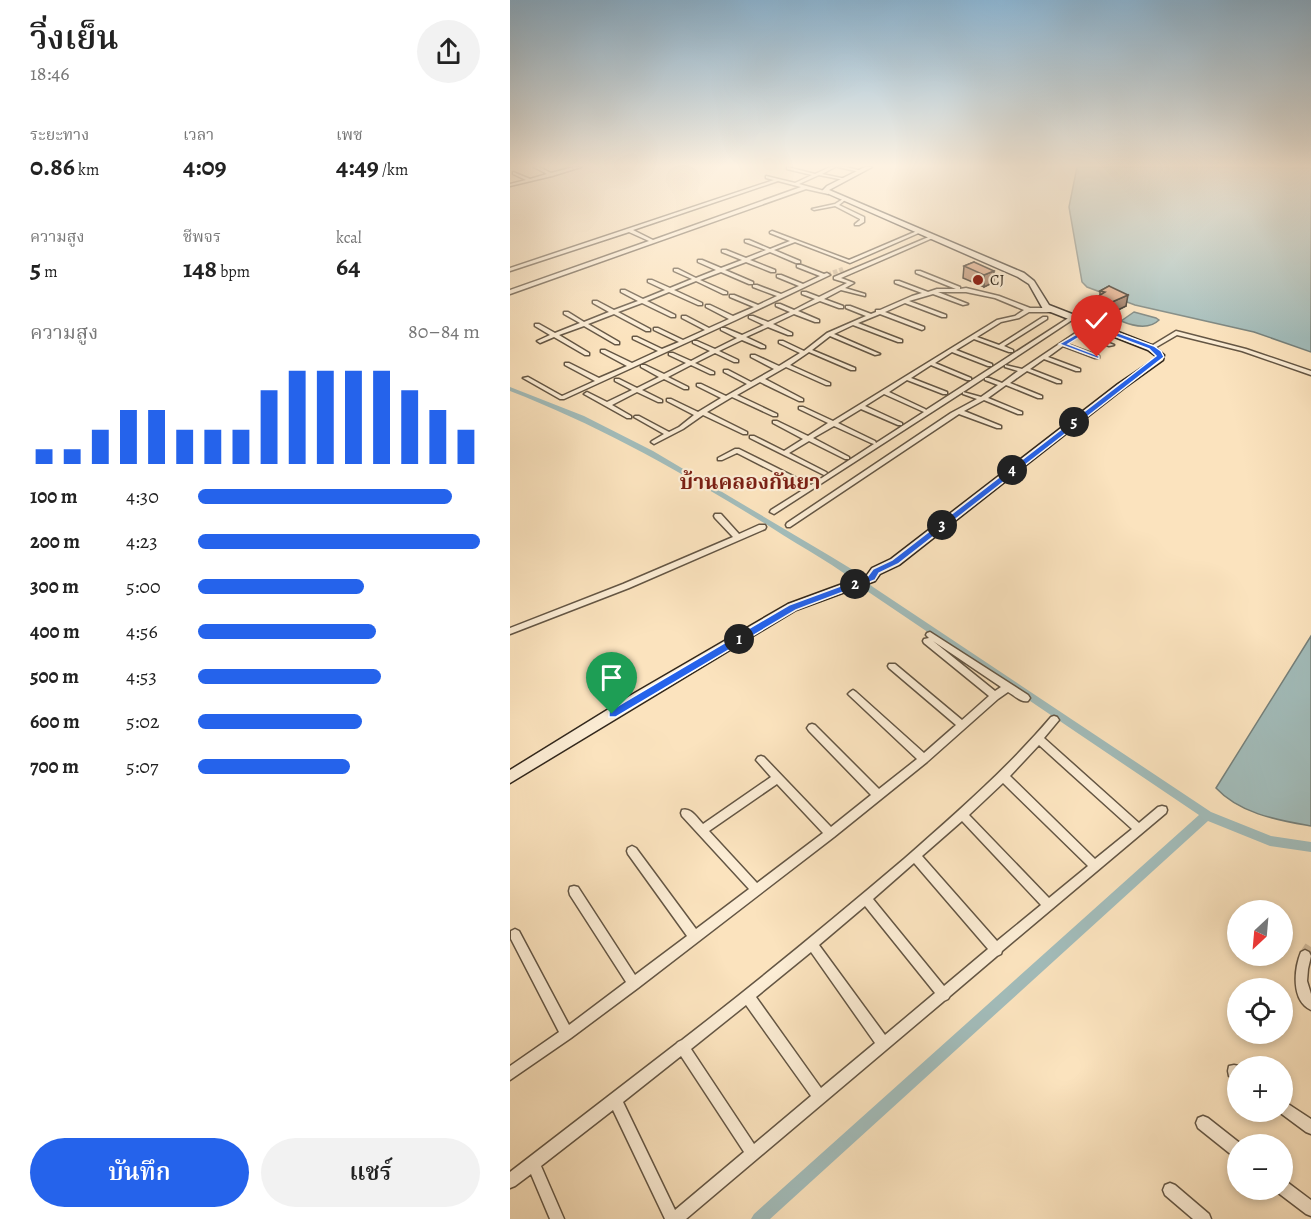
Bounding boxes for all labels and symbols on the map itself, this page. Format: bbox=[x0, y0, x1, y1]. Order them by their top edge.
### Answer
place label: CJ bbox=[990, 270, 1004, 290]
marker: CJ bbox=[971, 273, 985, 287]
pin bbox=[1071, 295, 1122, 357]
pin: 5 bbox=[1059, 407, 1089, 437]
pin: 4 bbox=[997, 455, 1027, 485]
district label: บ้านคลองกันยา bbox=[680, 468, 820, 496]
pin: 3 bbox=[927, 510, 957, 540]
pin: 2 bbox=[840, 569, 870, 599]
pin: 1 bbox=[724, 624, 754, 654]
pin bbox=[586, 652, 637, 714]
north arrow bbox=[1227, 900, 1293, 966]

